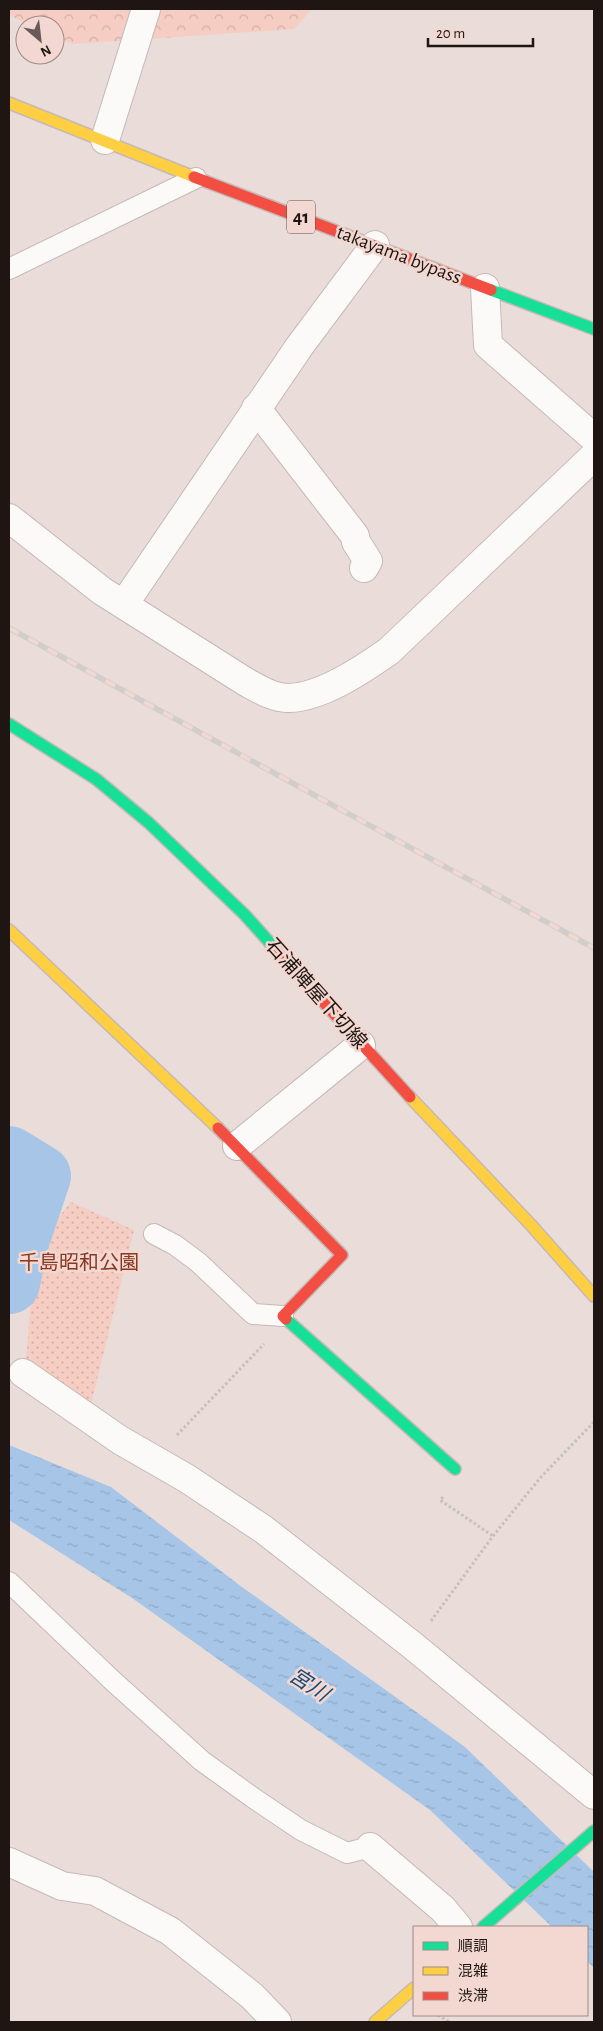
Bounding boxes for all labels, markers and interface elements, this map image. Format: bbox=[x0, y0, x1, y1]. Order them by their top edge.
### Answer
north arrow bbox=[15, 15, 65, 65]
scale bar bbox=[428, 15, 533, 47]
text: 20 m bbox=[436, 26, 465, 41]
text: N bbox=[38, 42, 53, 59]
road number: 41 bbox=[287, 200, 315, 233]
street label: takayama bypass bbox=[334, 222, 464, 288]
street label: 石浦陣屋下切線 bbox=[262, 934, 372, 1053]
park label: 千島昭和公園 bbox=[19, 1252, 139, 1273]
water label: 宮川 bbox=[286, 1664, 335, 1706]
legend bbox=[413, 1926, 588, 2016]
text: 順調 bbox=[458, 1939, 488, 1954]
text: 混雑 bbox=[458, 1963, 488, 1979]
text: 渋滞 bbox=[458, 1988, 488, 2004]

